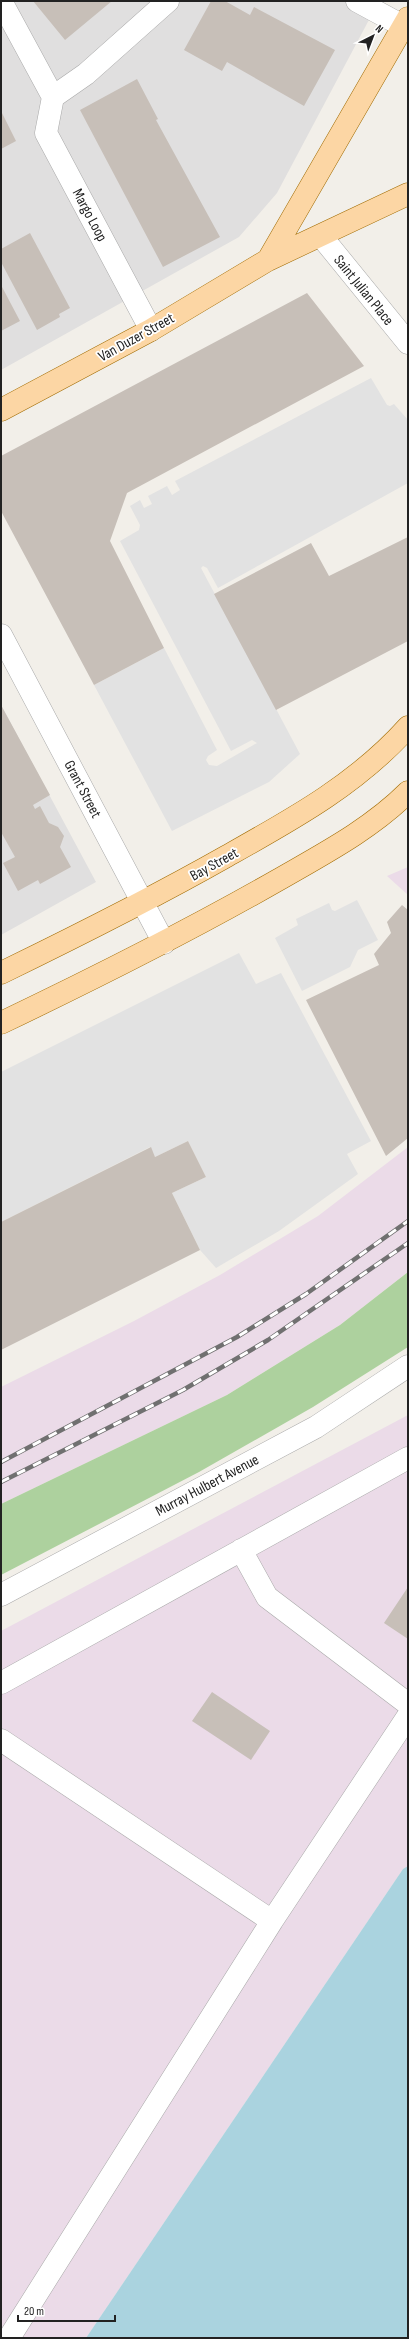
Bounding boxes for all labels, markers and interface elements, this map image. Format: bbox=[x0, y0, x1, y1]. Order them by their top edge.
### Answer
north arrow bbox=[353, 16, 393, 56]
text: N bbox=[373, 22, 386, 36]
street label: Margo Loop bbox=[68, 186, 111, 245]
street label: Saint Julian Place bbox=[329, 251, 398, 329]
street label: Van Duzer Street bbox=[95, 309, 178, 366]
street label: Grant Street bbox=[59, 757, 106, 822]
street label: Bay Street bbox=[187, 843, 242, 885]
street label: Murray Hulbert Avenue bbox=[152, 1450, 262, 1521]
scale bar bbox=[18, 2297, 115, 2323]
text: 20 m bbox=[24, 2304, 44, 2319]

